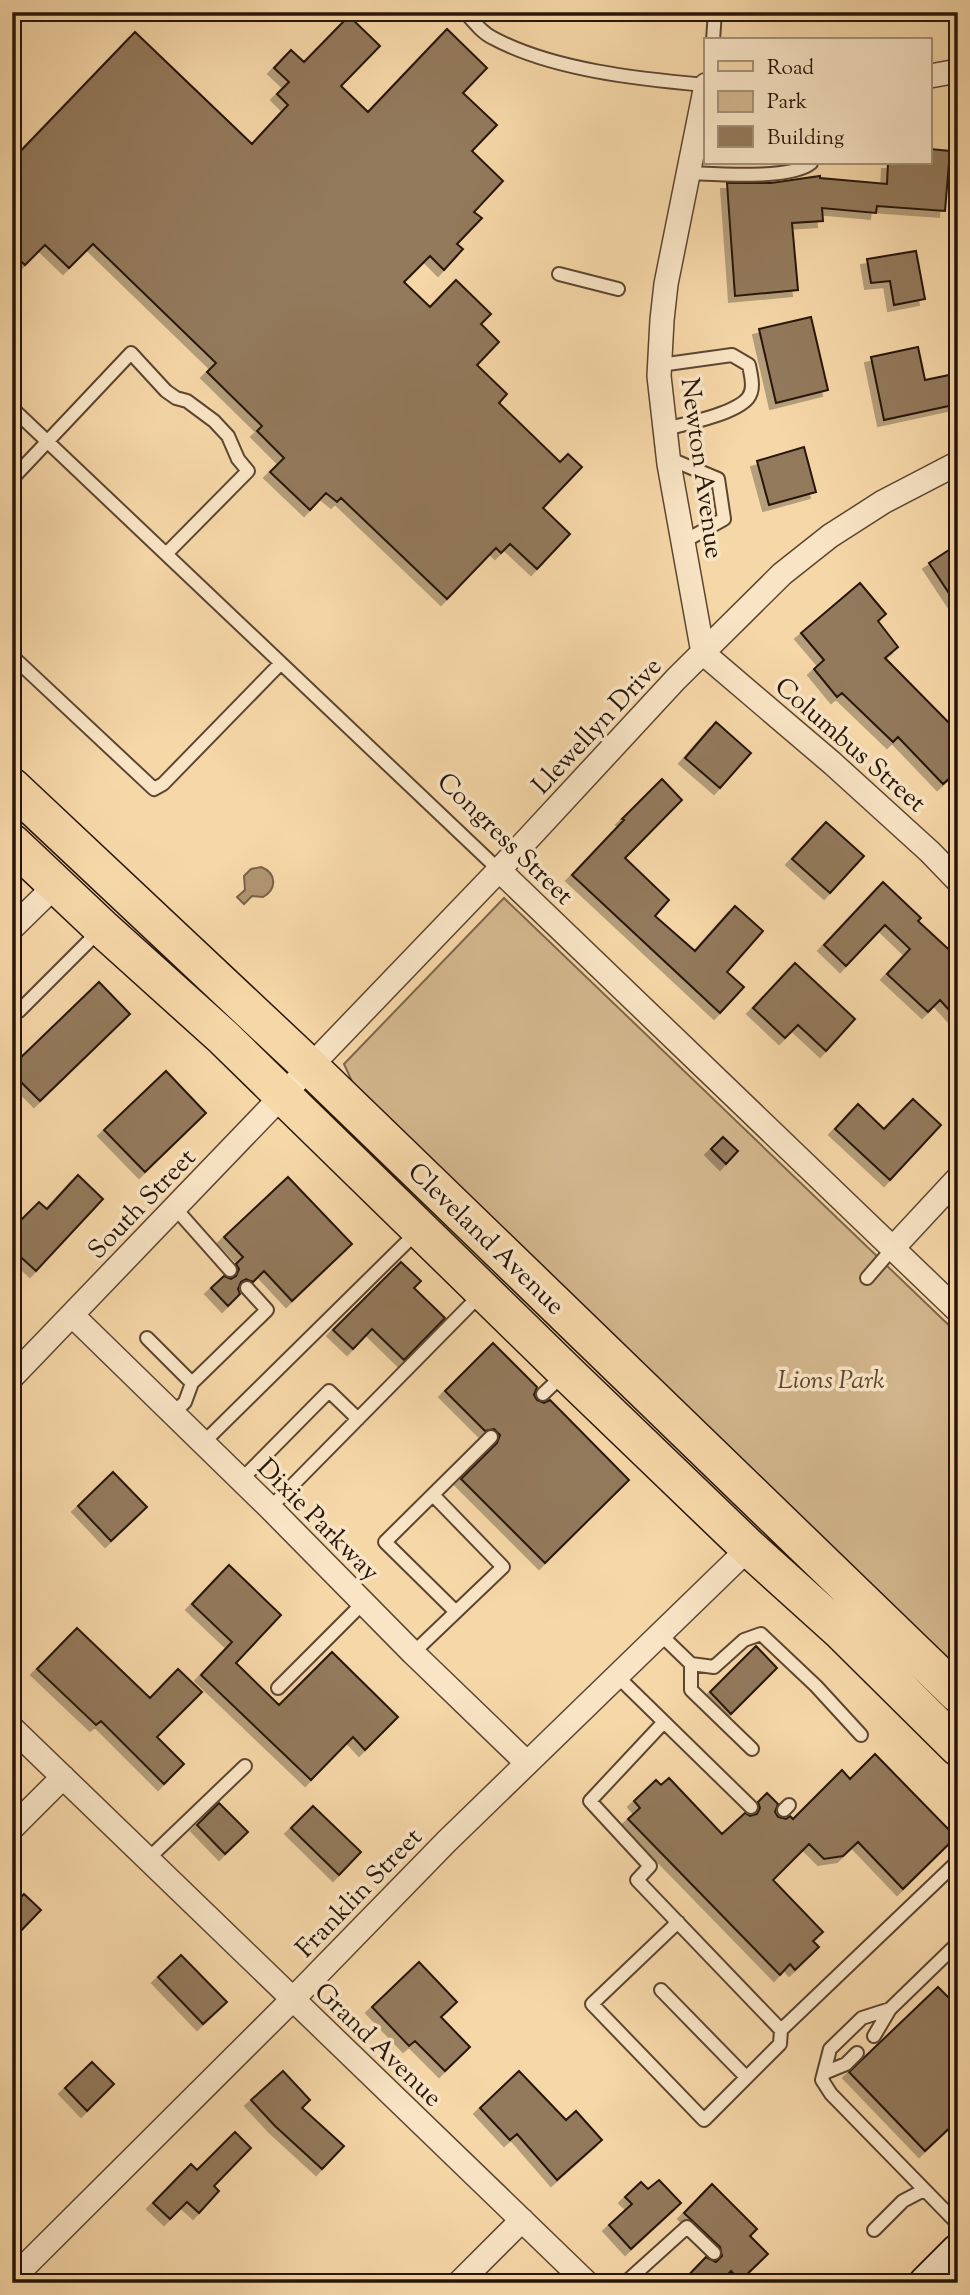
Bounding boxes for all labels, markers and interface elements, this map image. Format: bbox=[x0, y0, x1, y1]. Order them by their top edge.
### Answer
legend bbox=[704, 38, 932, 164]
text: Road bbox=[767, 54, 814, 84]
text: Park bbox=[767, 88, 808, 118]
text: Building bbox=[767, 124, 844, 154]
street label: Newton Avenue bbox=[670, 375, 732, 561]
street label: Llewellyn Drive bbox=[524, 650, 671, 804]
street label: Columbus Street bbox=[766, 670, 933, 822]
street label: Congress Street bbox=[428, 765, 581, 915]
street label: South Street bbox=[80, 1141, 205, 1268]
street label: Cleveland Avenue bbox=[398, 1155, 572, 1325]
park label: Lions Park bbox=[777, 1363, 885, 1400]
street label: Dixie Parkway bbox=[247, 1451, 387, 1591]
street label: Franklin Street bbox=[288, 1820, 432, 1967]
street label: Grand Avenue bbox=[305, 1975, 450, 2116]

